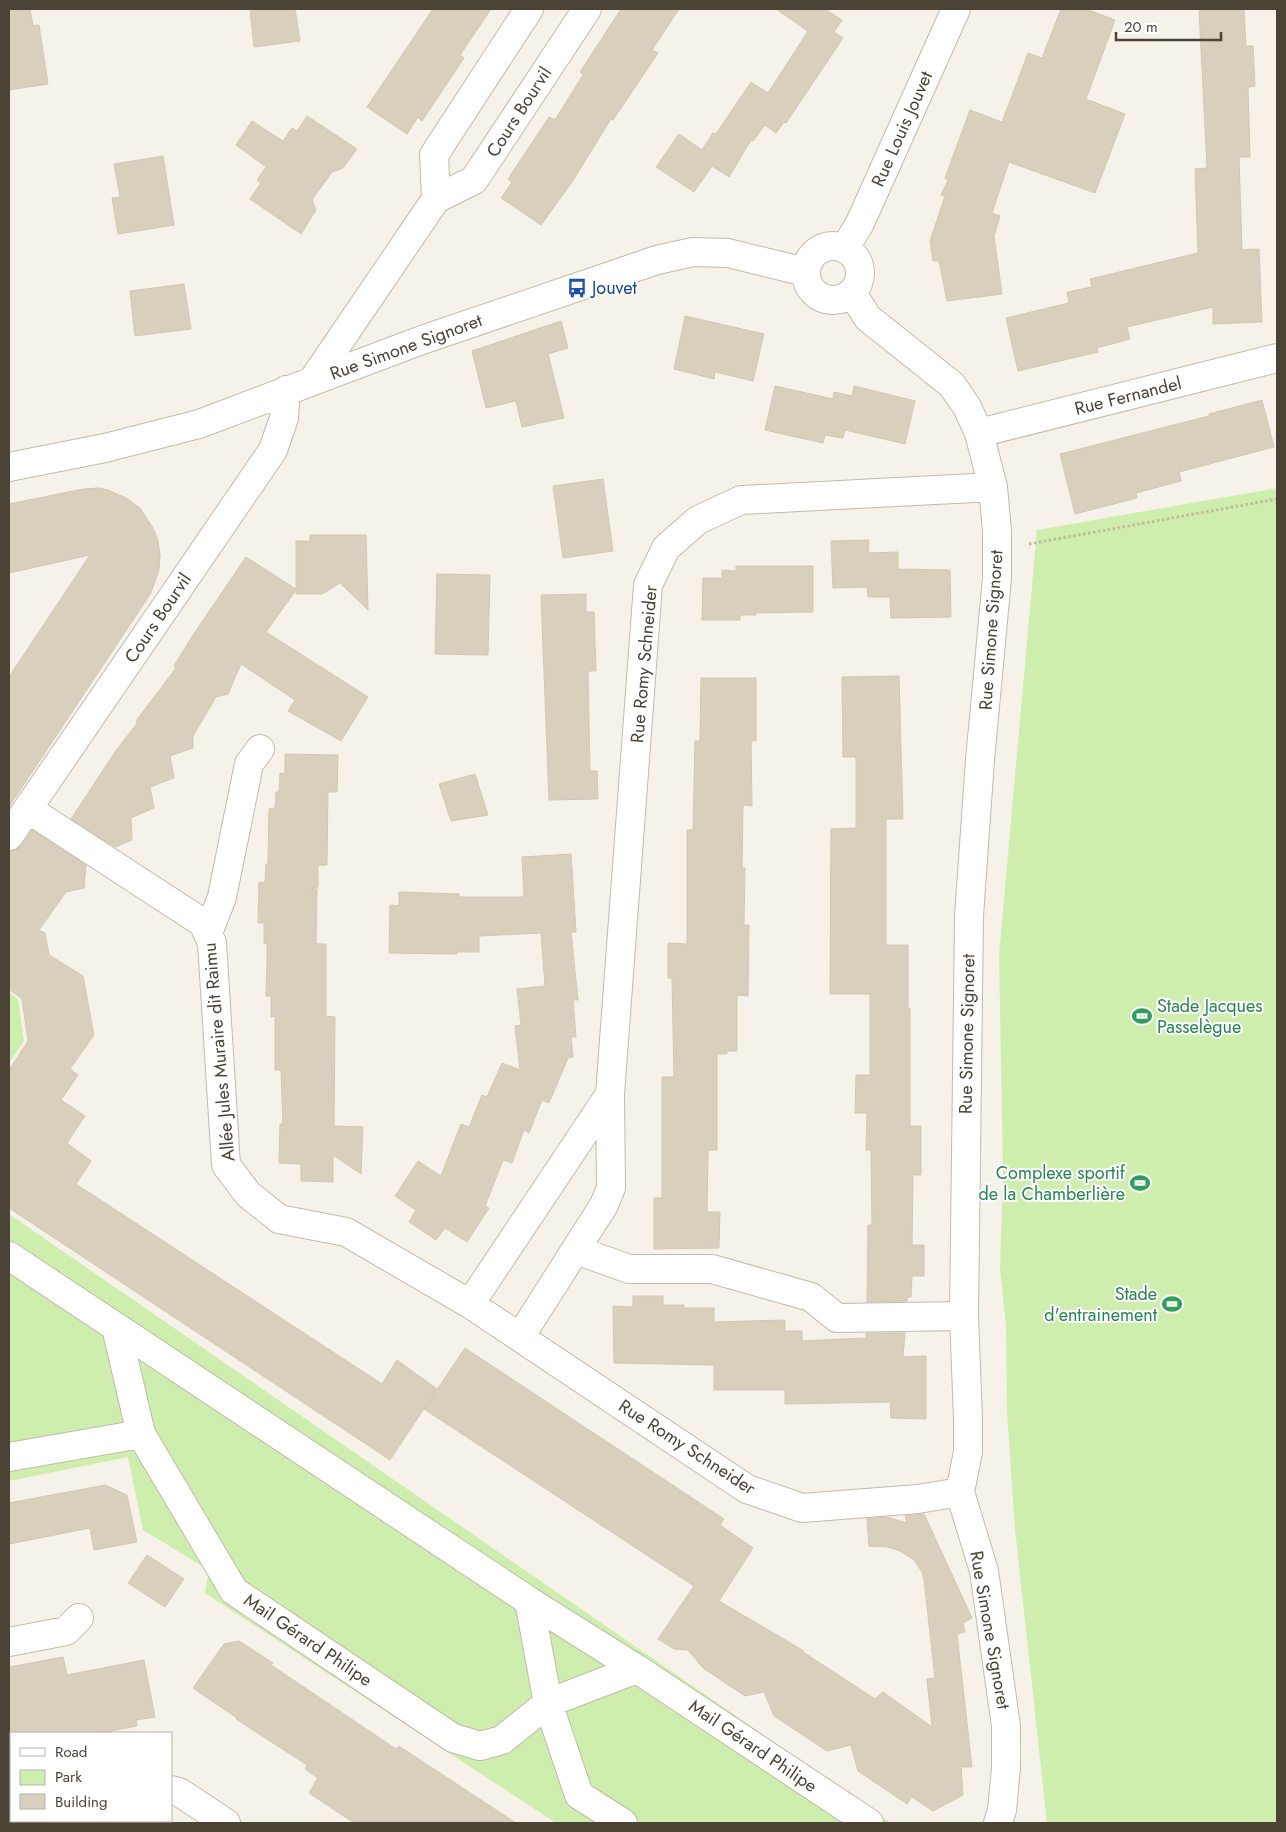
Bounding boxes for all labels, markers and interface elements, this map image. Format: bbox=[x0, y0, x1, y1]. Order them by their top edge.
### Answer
scale bar bbox=[1116, 10, 1221, 42]
text: 20 m bbox=[1124, 16, 1158, 38]
street label: Cours Bourvil bbox=[480, 62, 558, 162]
street label: Rue Louis Jouvet bbox=[865, 67, 939, 191]
place label: Jouvet bbox=[590, 275, 638, 301]
bus stop icon: Jouvet bbox=[566, 277, 588, 299]
street label: Rue Simone Signoret bbox=[326, 307, 486, 387]
street label: Rue Fernandel bbox=[1072, 370, 1184, 422]
street label: Rue Simone Signoret bbox=[972, 548, 1010, 711]
street label: Cours Bourvil bbox=[118, 568, 198, 668]
street label: Rue Romy Schneider bbox=[624, 583, 664, 744]
street label: Allée Jules Muraire dit Raimu bbox=[196, 941, 242, 1163]
street label: Rue Simone Signoret bbox=[953, 953, 981, 1114]
place label: Stade Jacques Passelègue bbox=[1157, 993, 1263, 1040]
sports icon: Stade Jacques Passelègue bbox=[1131, 1005, 1153, 1027]
place label: Complexe sportif de la Chamberlière bbox=[978, 1160, 1126, 1207]
sports icon: Complexe sportif de la Chamberlière bbox=[1129, 1172, 1151, 1194]
place label: Stade d'entrainement bbox=[1044, 1281, 1158, 1328]
sports icon: Stade d'entrainement bbox=[1161, 1293, 1183, 1315]
street label: Rue Romy Schneider bbox=[613, 1393, 761, 1501]
street label: Rue Simone Signoret bbox=[963, 1549, 1017, 1712]
street label: Mail Gérard Philipe bbox=[239, 1587, 377, 1693]
street label: Mail Gérard Philipe bbox=[684, 1693, 822, 1799]
legend bbox=[10, 1732, 172, 1822]
text: Road bbox=[55, 1741, 87, 1763]
text: Park bbox=[55, 1766, 82, 1788]
text: Building bbox=[55, 1791, 107, 1813]

